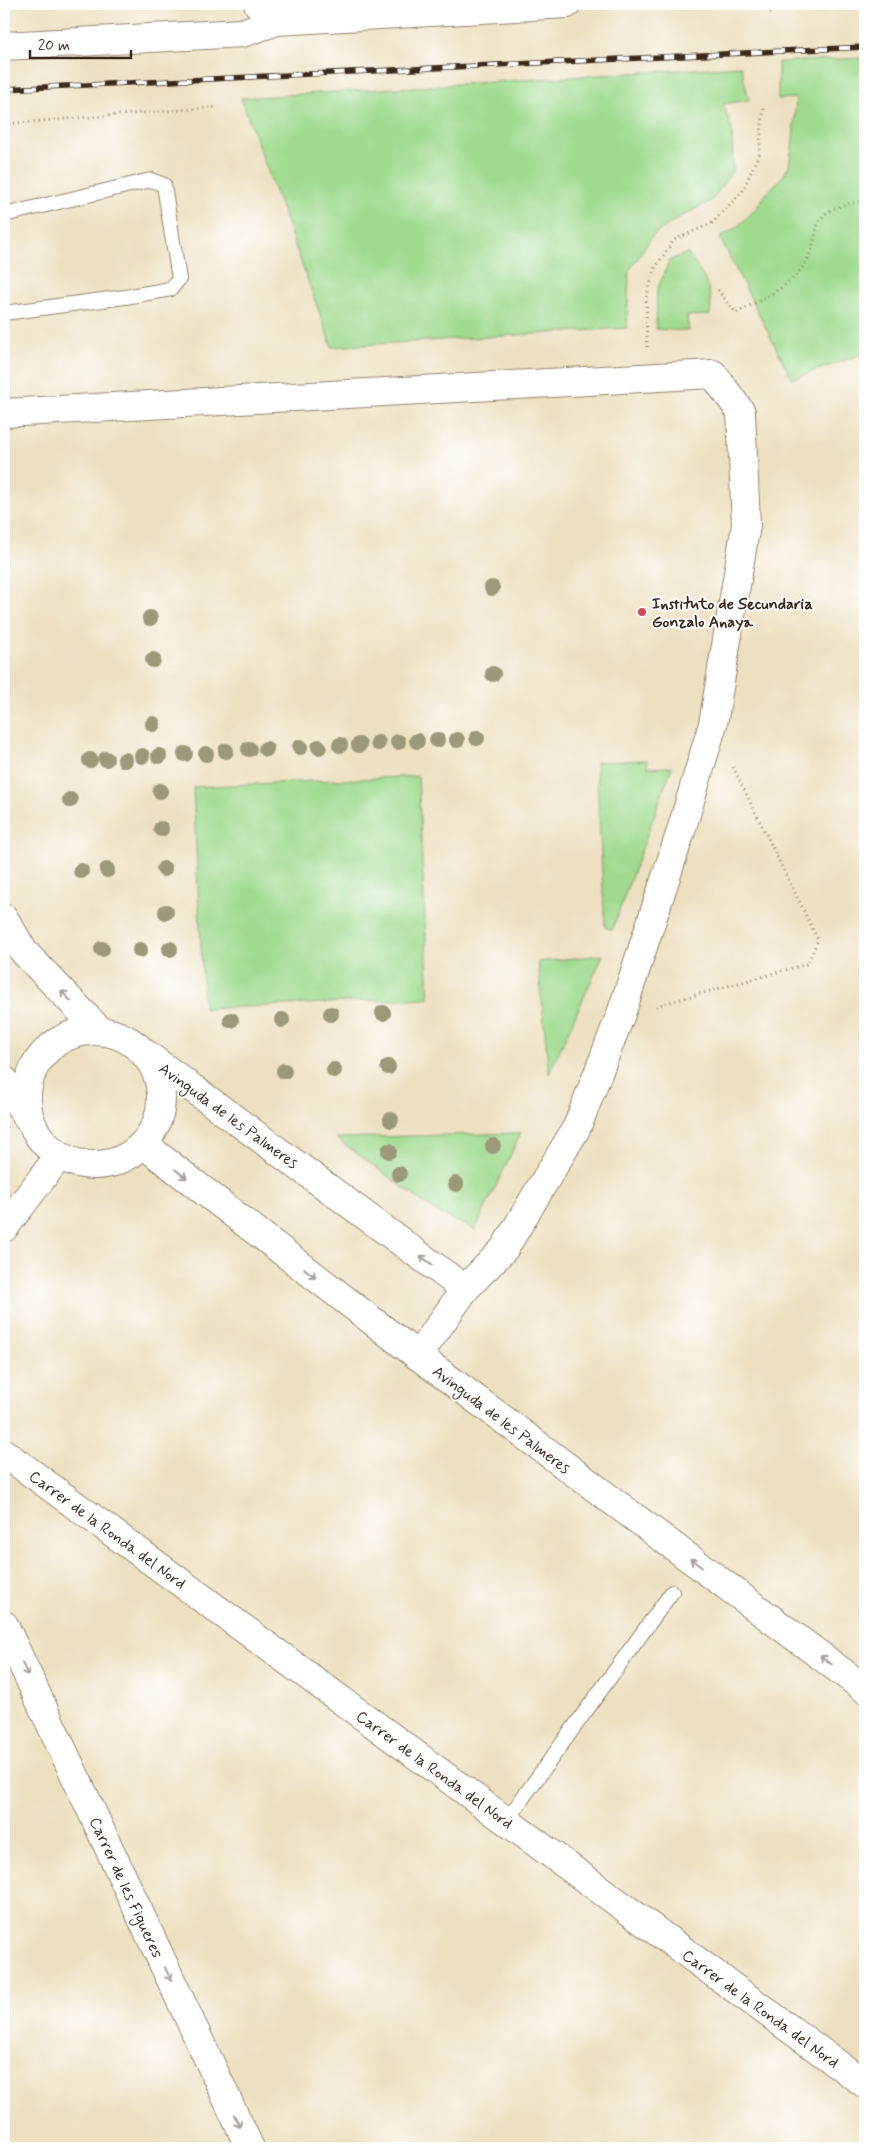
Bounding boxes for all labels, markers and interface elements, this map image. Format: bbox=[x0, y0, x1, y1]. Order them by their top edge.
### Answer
scale bar bbox=[30, 28, 131, 60]
text: 20 m bbox=[38, 36, 70, 56]
place label: Instituto de Secundaria Gonzalo Anaya bbox=[652, 594, 813, 633]
marker: Instituto de Secundaria Gonzalo Anaya bbox=[636, 606, 648, 618]
one-way arrow bbox=[60, 989, 72, 1002]
street label: Avinguda de les Palmeres bbox=[154, 1058, 302, 1175]
one-way arrow bbox=[174, 1168, 187, 1179]
one-way arrow bbox=[419, 1255, 433, 1265]
one-way arrow bbox=[303, 1267, 316, 1278]
street label: Avinguda de les Palmeres bbox=[427, 1361, 574, 1480]
street label: Carrer de la Ronda del Nord bbox=[24, 1466, 190, 1594]
one-way arrow bbox=[689, 1558, 703, 1568]
one-way arrow bbox=[819, 1655, 833, 1665]
one-way arrow bbox=[20, 1661, 30, 1676]
street label: Carrer de la Ronda del Nord bbox=[351, 1706, 517, 1834]
street label: Carrer de les Figueres bbox=[83, 1814, 168, 1962]
street label: Carrer de la Ronda del Nord bbox=[677, 1945, 843, 2073]
one-way arrow bbox=[164, 1966, 174, 1981]
one-way arrow bbox=[233, 2113, 243, 2128]

